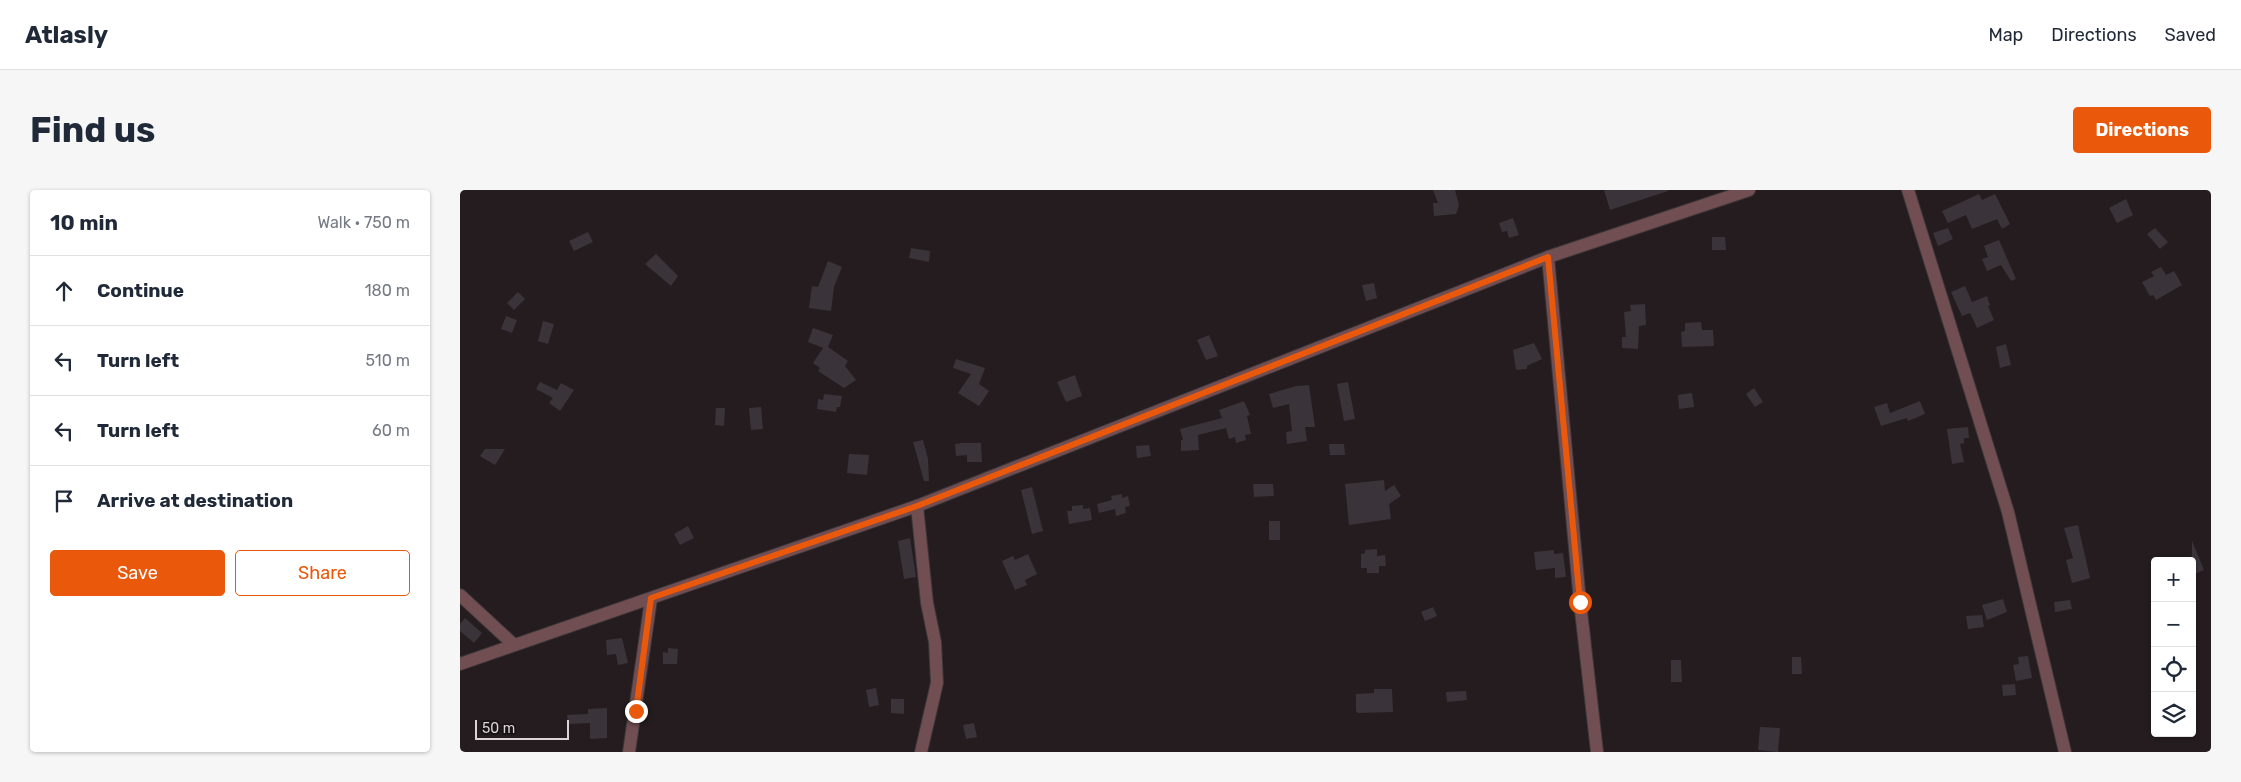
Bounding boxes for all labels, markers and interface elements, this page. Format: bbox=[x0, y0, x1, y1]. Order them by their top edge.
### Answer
text: Atlasly bbox=[25, 21, 108, 49]
text: Map bbox=[1988, 24, 2023, 46]
text: Directions bbox=[2051, 24, 2137, 46]
text: Saved bbox=[2165, 24, 2216, 46]
button: Directions bbox=[2073, 107, 2211, 153]
text: Find us bbox=[30, 109, 155, 151]
text: 10 min bbox=[50, 210, 118, 235]
text: Walk · 750 m bbox=[318, 213, 410, 232]
icon: ahead bbox=[50, 277, 78, 305]
text: Continue bbox=[97, 279, 184, 302]
text: 180 m bbox=[365, 281, 410, 300]
icon: left bbox=[50, 347, 78, 375]
text: Turn left bbox=[97, 349, 179, 372]
text: 510 m bbox=[366, 351, 410, 370]
icon: left bbox=[50, 417, 78, 445]
text: Turn left bbox=[97, 419, 179, 442]
text: 60 m bbox=[372, 421, 410, 440]
icon: arrive bbox=[50, 487, 78, 515]
text: Arrive at destination bbox=[97, 489, 293, 512]
button: Save bbox=[50, 550, 225, 596]
button: Share bbox=[235, 550, 410, 596]
map controls bbox=[2151, 557, 2196, 737]
button: + bbox=[2151, 557, 2196, 602]
route start bbox=[1569, 591, 1592, 614]
button: − bbox=[2151, 602, 2196, 647]
button: locate bbox=[2151, 647, 2196, 692]
button: layers bbox=[2151, 692, 2196, 737]
route end bbox=[625, 700, 648, 723]
scale bar bbox=[475, 717, 569, 740]
text: 50 m bbox=[482, 720, 515, 737]

